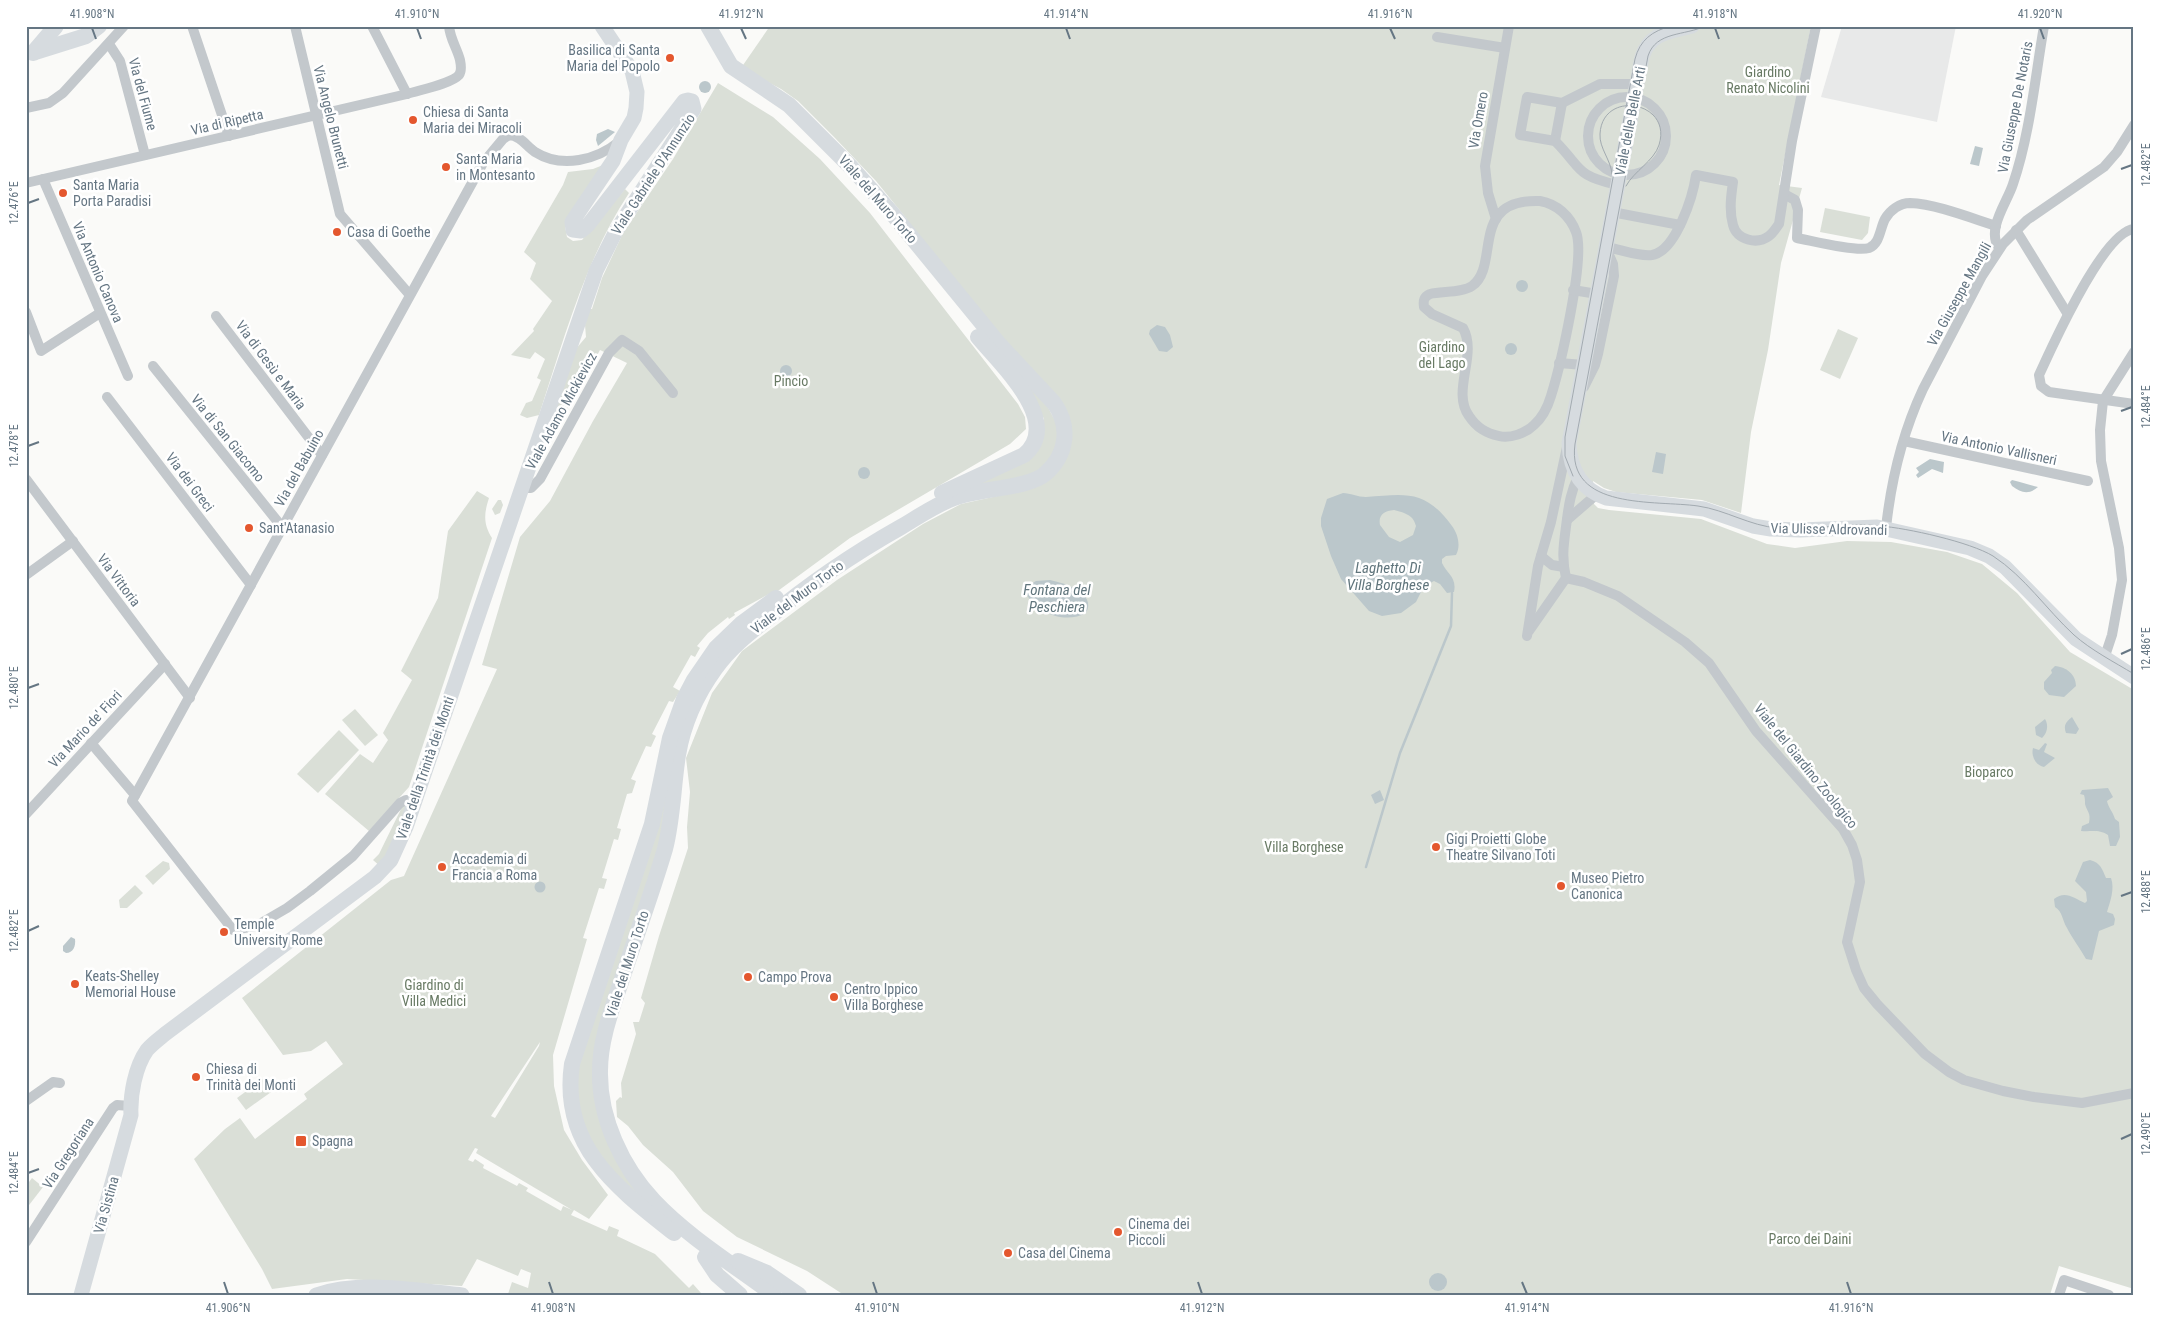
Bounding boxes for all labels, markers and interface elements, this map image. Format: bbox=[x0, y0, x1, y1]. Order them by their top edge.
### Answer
text: 41.908°N bbox=[70, 7, 114, 21]
text: 41.910°N bbox=[395, 7, 439, 21]
text: 41.912°N bbox=[719, 7, 763, 21]
text: 41.914°N bbox=[1044, 7, 1088, 21]
text: 41.916°N bbox=[1368, 7, 1412, 21]
text: 41.918°N bbox=[1693, 7, 1737, 21]
text: 41.920°N bbox=[2018, 7, 2062, 21]
street label: Via Giuseppe De Notaris bbox=[1994, 40, 2036, 174]
place label: Basilica di Santa Maria del Popolo bbox=[567, 42, 660, 74]
marker: Basilica di Santa Maria del Popolo bbox=[664, 52, 676, 64]
street label: Via del Fiume bbox=[126, 56, 161, 133]
street label: Via Angelo Brunetti bbox=[310, 64, 352, 170]
park label: Giardino Renato Nicolini bbox=[1726, 64, 1810, 96]
street label: Viale delle Belle Arti bbox=[1612, 65, 1648, 177]
street label: Via Omero bbox=[1465, 90, 1491, 150]
place label: Chiesa di Santa Maria dei Miracoli bbox=[423, 104, 522, 136]
street label: Via di Ripetta bbox=[189, 106, 265, 138]
street label: Viale Gabriele D'Annunzio bbox=[608, 111, 698, 237]
marker: Chiesa di Santa Maria dei Miracoli bbox=[407, 114, 419, 126]
text: 12.482°E bbox=[2139, 143, 2153, 187]
place label: Santa Maria in Montesanto bbox=[456, 151, 535, 183]
street label: Viale del Muro Torto bbox=[835, 152, 921, 246]
marker: Santa Maria in Montesanto bbox=[440, 161, 452, 173]
place label: Santa Maria Porta Paradisi bbox=[73, 177, 151, 209]
text: 12.476°E bbox=[7, 181, 21, 225]
marker: Santa Maria Porta Paradisi bbox=[57, 187, 69, 199]
street label: Via Antonio Canova bbox=[70, 219, 126, 325]
place label: Casa di Goethe bbox=[347, 224, 431, 240]
marker: Casa di Goethe bbox=[331, 226, 343, 238]
street label: Via Giuseppe Mangili bbox=[1924, 239, 1994, 349]
street label: Via di Gesù e Maria bbox=[232, 318, 310, 412]
park label: Giardino del Lago bbox=[1418, 339, 1466, 371]
street label: Viale Adamo Mickievicz bbox=[522, 350, 600, 472]
park label: Pincio bbox=[774, 373, 808, 389]
text: 12.484°E bbox=[2139, 385, 2153, 429]
street label: Via di San Giacomo bbox=[188, 391, 268, 485]
text: 12.478°E bbox=[7, 424, 21, 468]
street label: Via del Babuino bbox=[271, 427, 327, 509]
street label: Via Antonio Vallisneri bbox=[1940, 428, 2058, 468]
street label: Via dei Greci bbox=[163, 449, 217, 515]
place label: Sant'Atanasio bbox=[259, 520, 334, 536]
street label: Via Ulisse Aldrovandi bbox=[1771, 520, 1887, 538]
marker: Sant'Atanasio bbox=[243, 522, 255, 534]
street label: Via Vittoria bbox=[94, 551, 144, 609]
street label: Viale del Muro Torto bbox=[748, 557, 846, 637]
water label: Laghetto Di Villa Borghese bbox=[1347, 559, 1429, 594]
water label: Fontana del Peschiera bbox=[1023, 581, 1091, 616]
text: 12.486°E bbox=[2139, 627, 2153, 671]
text: 12.480°E bbox=[7, 666, 21, 710]
street label: Via Mario de' Fiori bbox=[45, 687, 125, 771]
street label: Viale della Trinità dei Monti bbox=[393, 694, 457, 842]
street label: Viale del Giardino Zoologico bbox=[1751, 701, 1861, 831]
park label: Bioparco bbox=[1964, 764, 2014, 780]
place label: Gigi Proietti Globe Theatre Silvano Toti bbox=[1446, 831, 1555, 863]
park label: Villa Borghese bbox=[1264, 839, 1344, 855]
marker: Gigi Proietti Globe Theatre Silvano Toti bbox=[1430, 841, 1442, 853]
place label: Accademia di Francia a Roma bbox=[452, 851, 537, 883]
marker: Accademia di Francia a Roma bbox=[436, 861, 448, 873]
place label: Museo Pietro Canonica bbox=[1571, 870, 1644, 902]
text: 12.488°E bbox=[2139, 870, 2153, 914]
marker: Museo Pietro Canonica bbox=[1555, 880, 1567, 892]
text: 12.482°E bbox=[7, 909, 21, 953]
street label: Viale del Muro Torto bbox=[602, 909, 652, 1019]
place label: Temple University Rome bbox=[234, 916, 323, 948]
marker: Temple University Rome bbox=[218, 926, 230, 938]
place label: Keats-Shelley Memorial House bbox=[85, 968, 176, 1000]
place label: Campo Prova bbox=[758, 969, 832, 985]
marker: Campo Prova bbox=[742, 971, 754, 983]
park label: Giardino di Villa Medici bbox=[402, 977, 466, 1009]
marker: Keats-Shelley Memorial House bbox=[69, 978, 81, 990]
place label: Centro Ippico Villa Borghese bbox=[844, 981, 924, 1013]
marker: Centro Ippico Villa Borghese bbox=[828, 991, 840, 1003]
place label: Chiesa di Trinità dei Monti bbox=[206, 1061, 296, 1093]
marker: Chiesa di Trinità dei Monti bbox=[190, 1071, 202, 1083]
text: 12.490°E bbox=[2139, 1112, 2153, 1156]
street label: Via Gregoriana bbox=[39, 1114, 97, 1192]
place label: Spagna bbox=[312, 1133, 353, 1149]
marker: Spagna bbox=[294, 1134, 308, 1148]
text: 12.484°E bbox=[7, 1151, 21, 1195]
street label: Via Sistina bbox=[90, 1175, 122, 1235]
place label: Cinema dei Piccoli bbox=[1128, 1216, 1190, 1248]
marker: Cinema dei Piccoli bbox=[1112, 1226, 1124, 1238]
park label: Parco dei Daini bbox=[1768, 1231, 1852, 1247]
place label: Casa del Cinema bbox=[1018, 1245, 1111, 1261]
marker: Casa del Cinema bbox=[1002, 1247, 1014, 1259]
text: 41.906°N bbox=[206, 1301, 250, 1315]
text: 41.908°N bbox=[531, 1301, 575, 1315]
text: 41.910°N bbox=[855, 1301, 899, 1315]
text: 41.912°N bbox=[1180, 1301, 1224, 1315]
text: 41.914°N bbox=[1505, 1301, 1549, 1315]
text: 41.916°N bbox=[1829, 1301, 1873, 1315]

